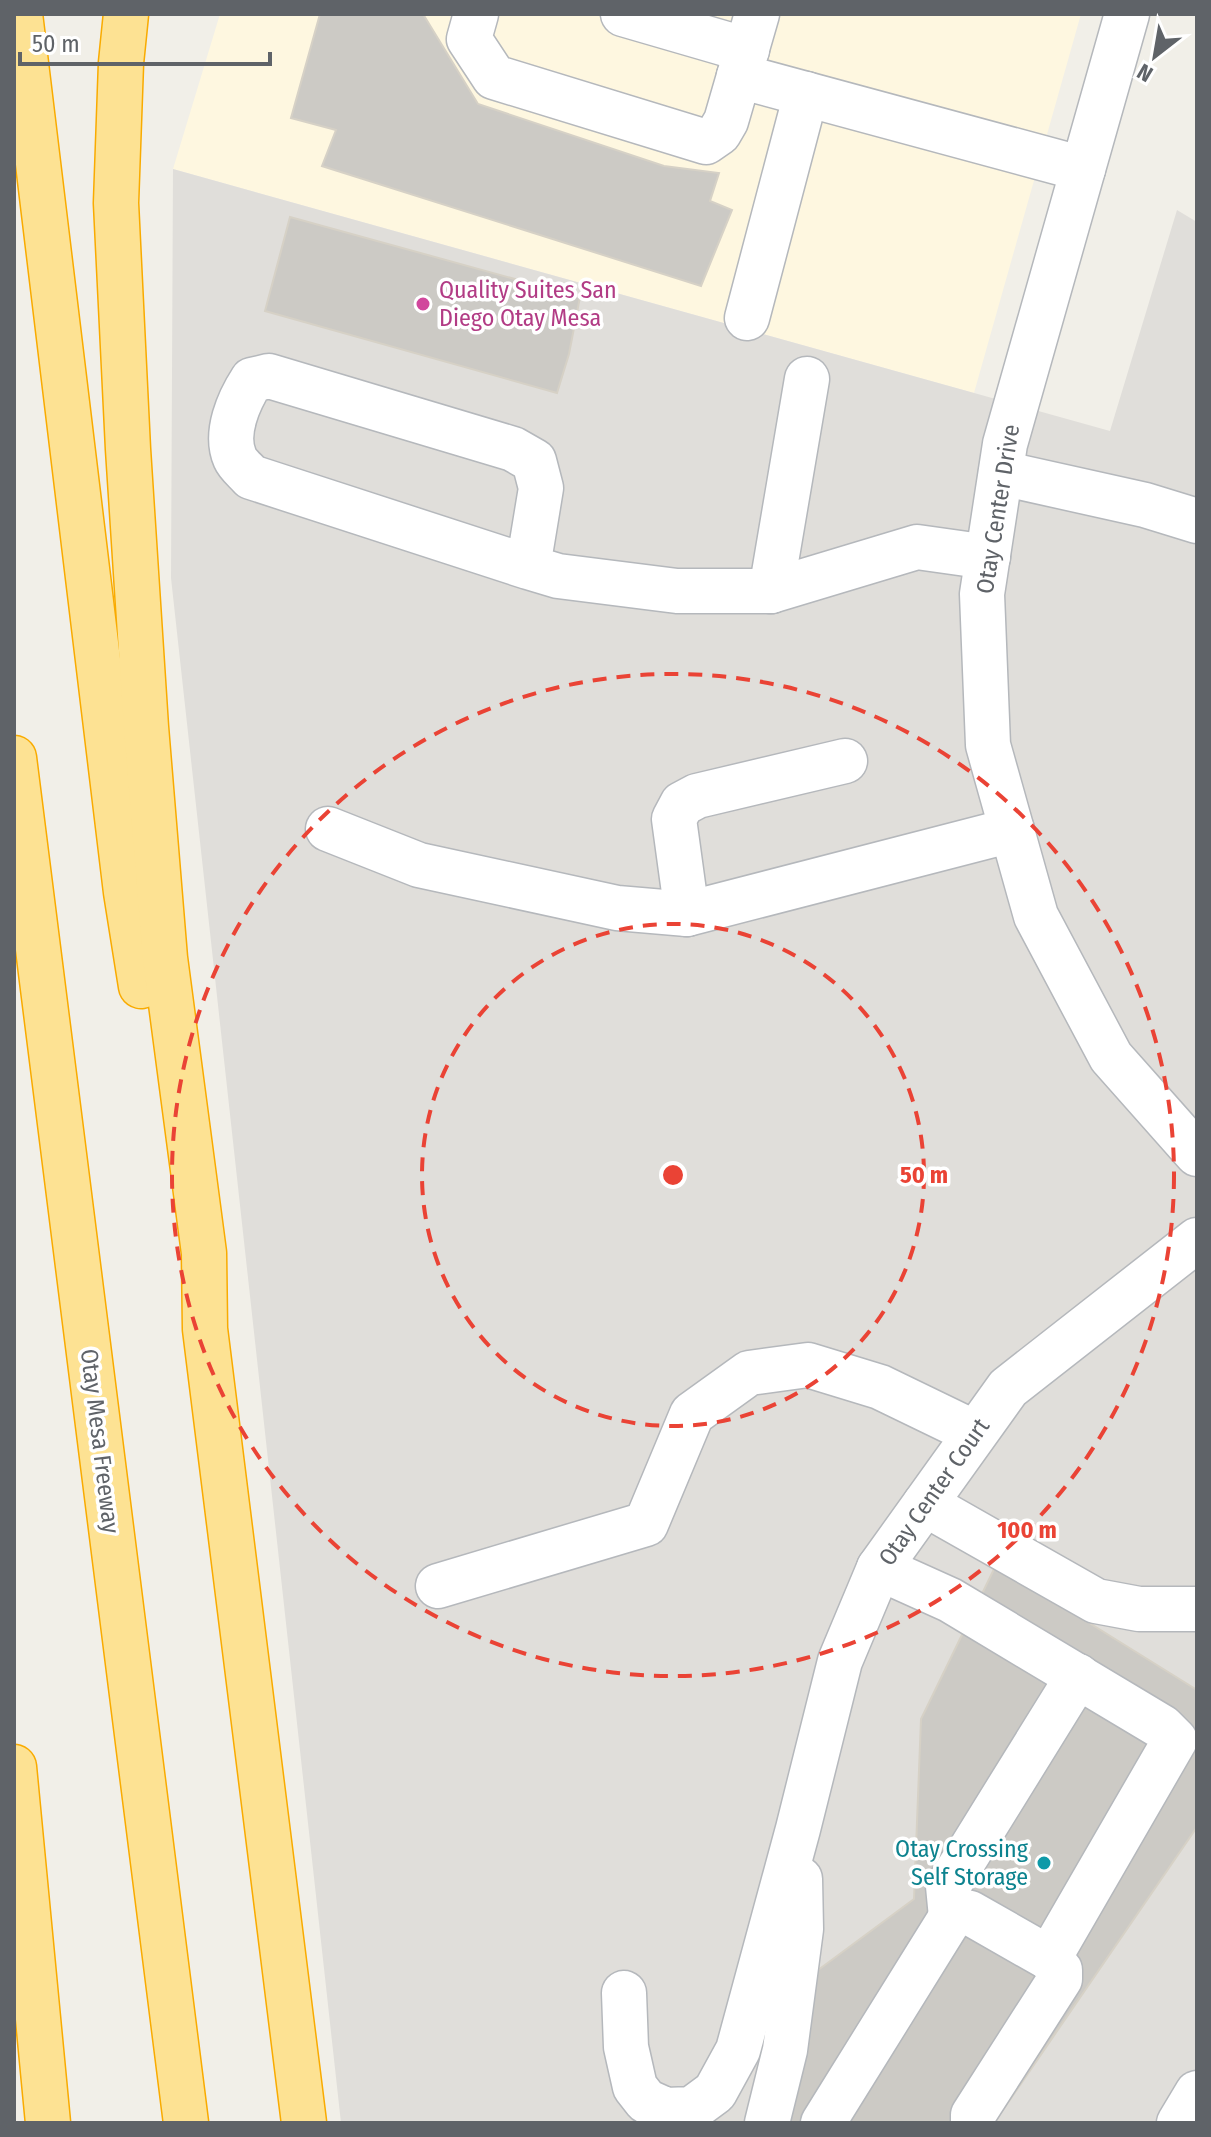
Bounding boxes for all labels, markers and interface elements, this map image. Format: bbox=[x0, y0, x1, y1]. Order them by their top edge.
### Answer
scale bar bbox=[20, 16, 270, 66]
north arrow bbox=[1115, 16, 1195, 96]
text: 50 m bbox=[32, 30, 80, 58]
text: N bbox=[1132, 58, 1158, 88]
place label: Quality Suites San Diego Otay Mesa bbox=[439, 276, 617, 332]
marker: Quality Suites San Diego Otay Mesa bbox=[414, 295, 432, 313]
street label: Otay Center Drive bbox=[971, 422, 1025, 596]
centre of rings bbox=[659, 1161, 687, 1189]
text: 50 m bbox=[900, 1161, 948, 1189]
street label: Otay Mesa Freeway bbox=[75, 1347, 125, 1535]
street label: Otay Center Court bbox=[873, 1413, 995, 1571]
text: 100 m bbox=[997, 1516, 1057, 1544]
place label: Otay Crossing Self Storage bbox=[895, 1835, 1029, 1891]
marker: Otay Crossing Self Storage bbox=[1035, 1854, 1053, 1872]

